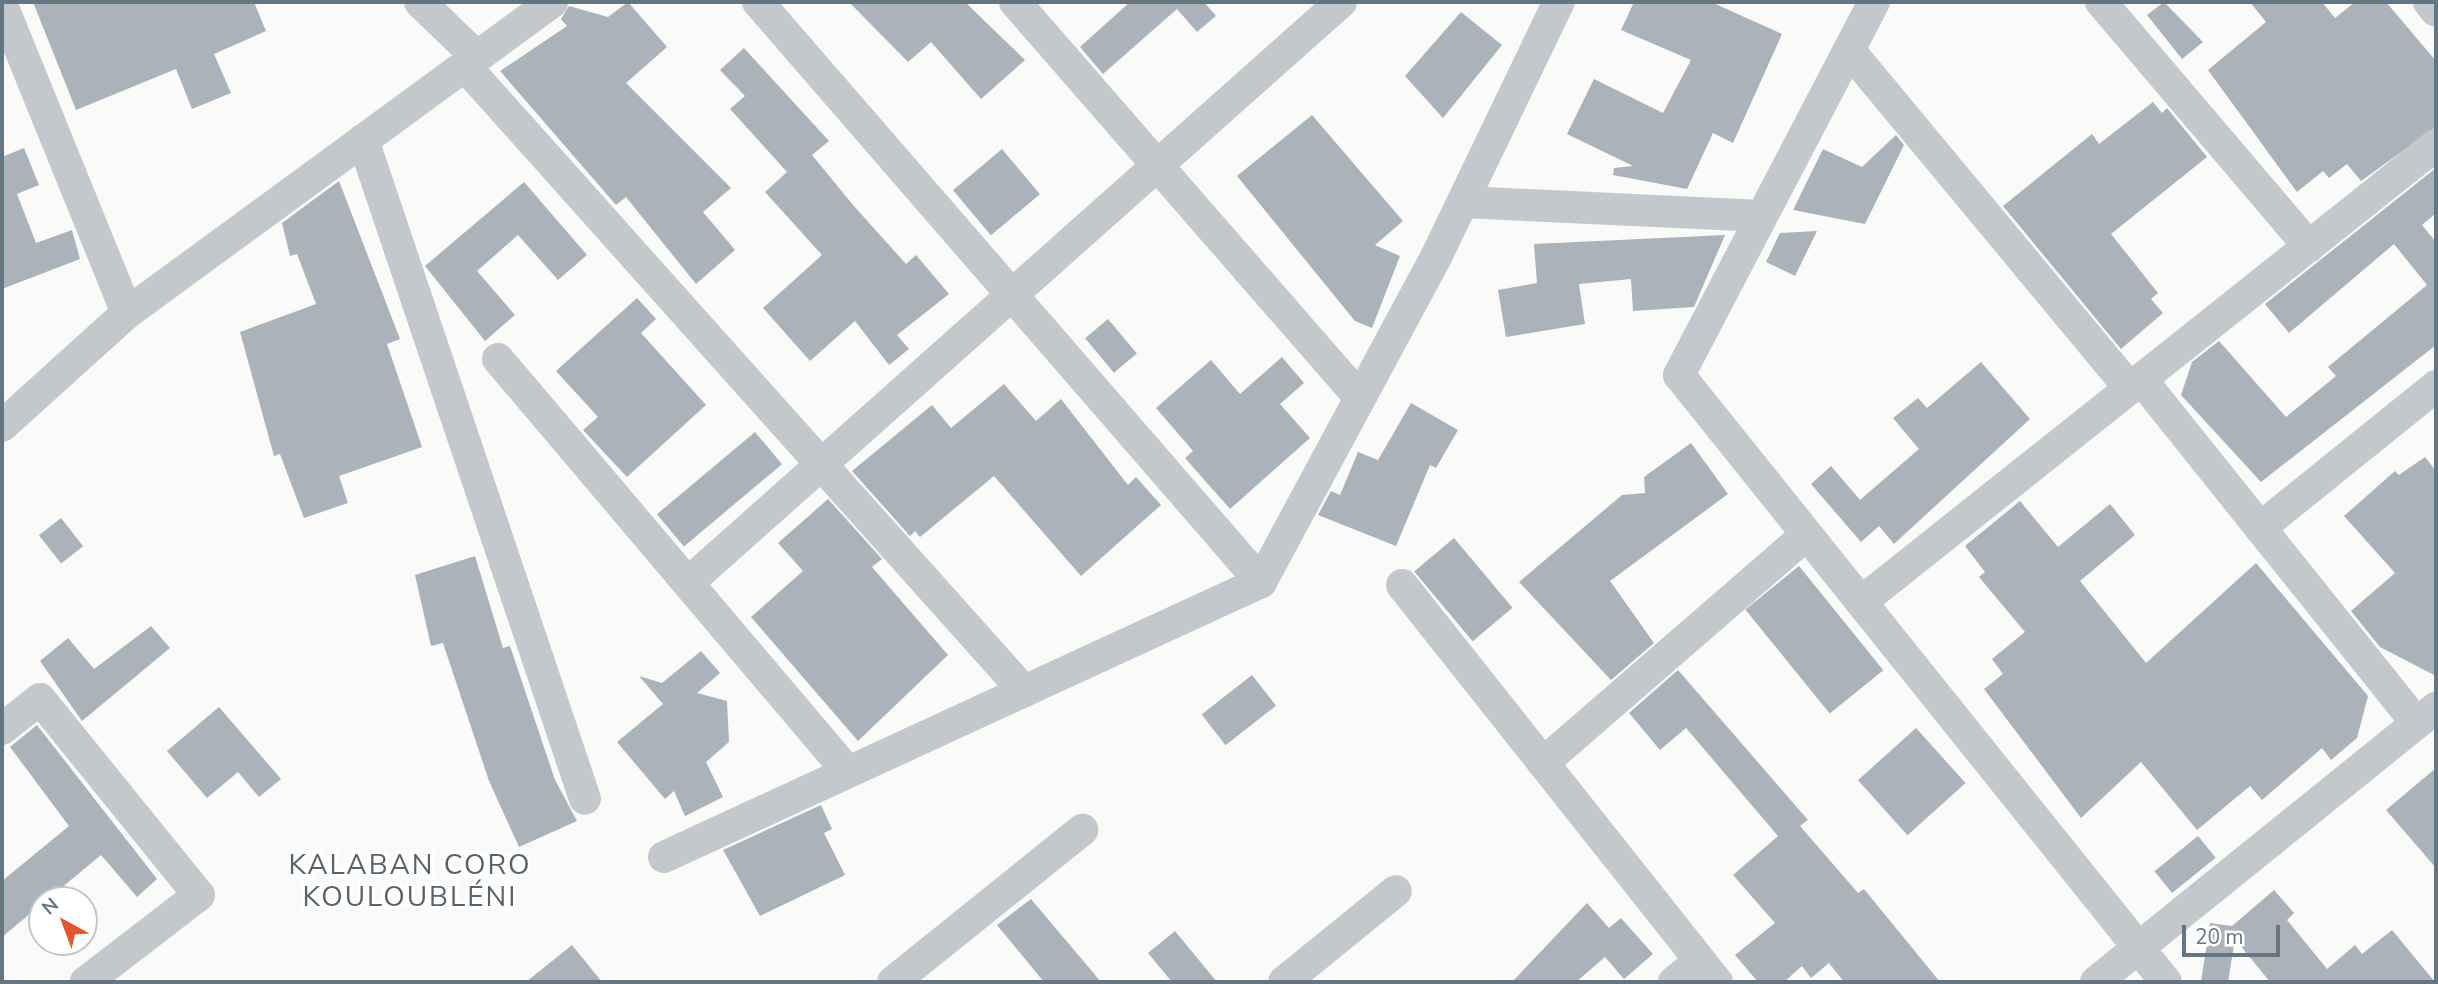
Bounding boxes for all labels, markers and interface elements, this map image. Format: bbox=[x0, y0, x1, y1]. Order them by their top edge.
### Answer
district label: KALABAN CORO KOULOUBLÉNI bbox=[290, 848, 530, 914]
north arrow bbox=[28, 886, 98, 956]
text: N bbox=[37, 892, 64, 921]
scale bar bbox=[2186, 911, 2284, 955]
text: 20 m bbox=[2195, 923, 2244, 951]

